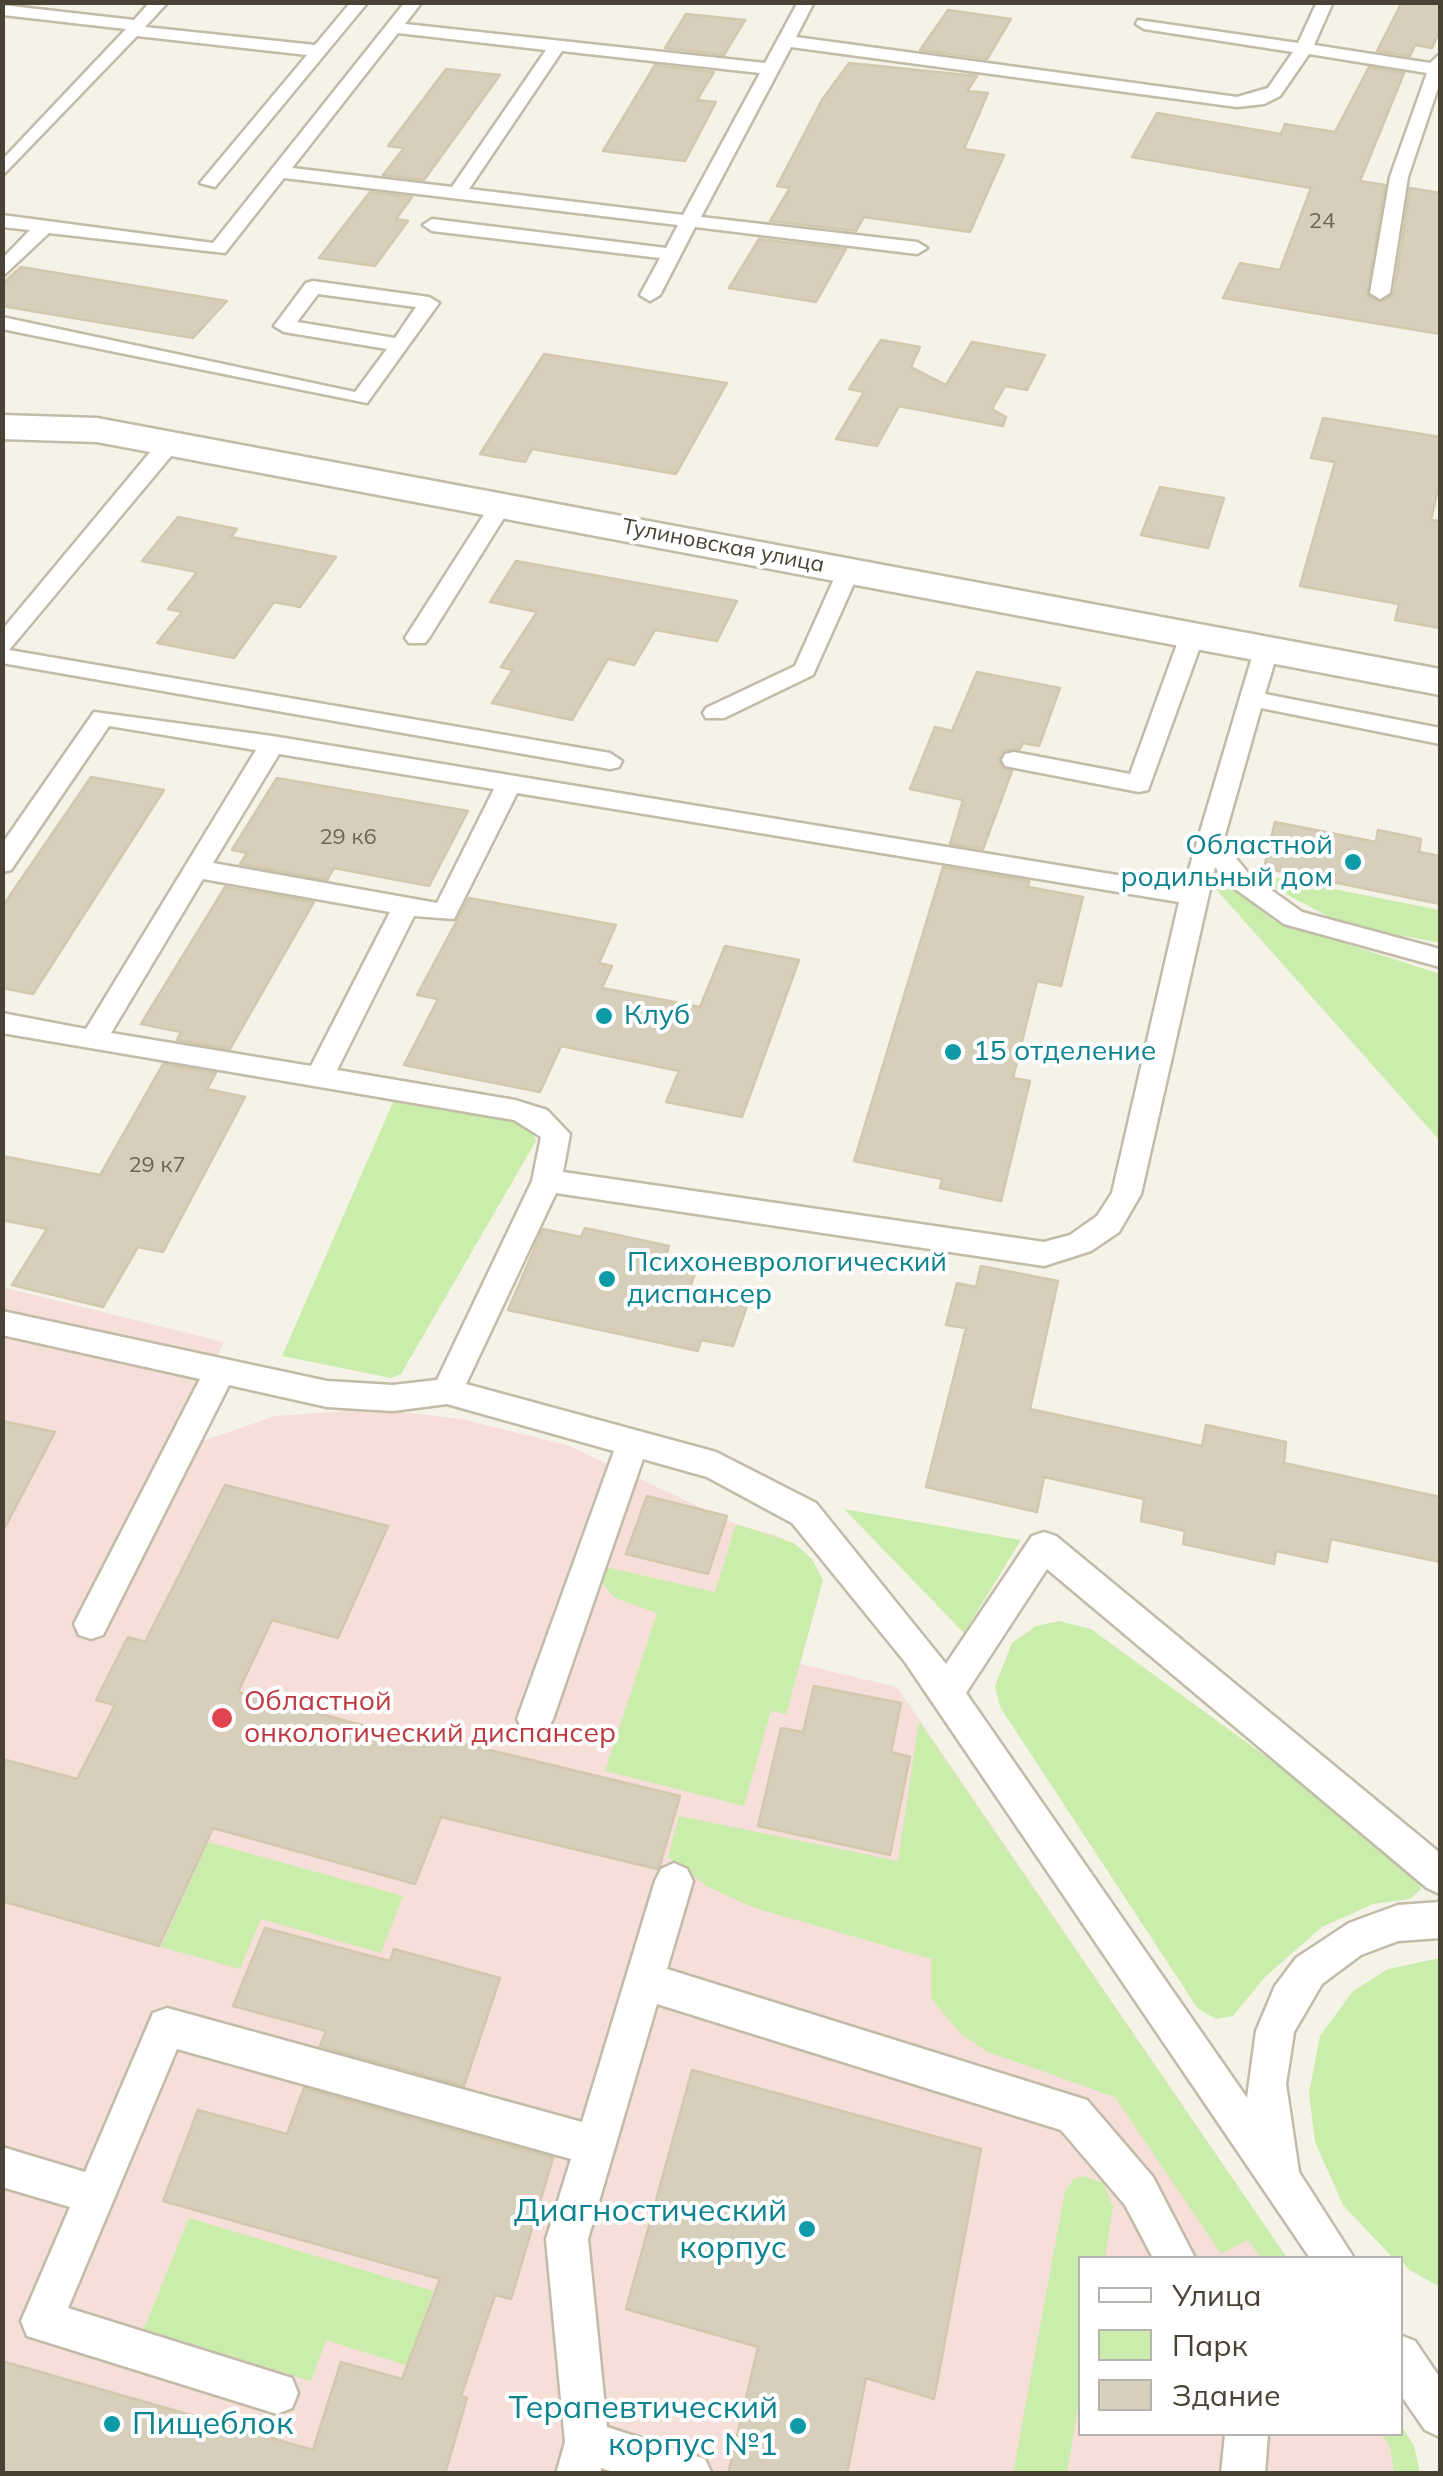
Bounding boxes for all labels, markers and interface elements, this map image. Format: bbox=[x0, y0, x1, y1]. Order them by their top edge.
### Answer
house number: 24 bbox=[1309, 208, 1335, 234]
street label: Тулиновская улица bbox=[620, 513, 826, 579]
house number: 29 к6 bbox=[319, 824, 377, 850]
place label: Областной родильный дом bbox=[1120, 829, 1333, 895]
marker: Областной родильный дом bbox=[1342, 851, 1364, 873]
place label: Клуб bbox=[624, 999, 690, 1033]
marker: Клуб bbox=[593, 1005, 615, 1027]
place label: 15 отделение bbox=[973, 1035, 1156, 1069]
marker: 15 отделение bbox=[942, 1041, 964, 1063]
house number: 29 к7 bbox=[128, 1152, 186, 1178]
place label: Психоневрологический диспансер bbox=[627, 1246, 947, 1312]
marker: Психоневрологический диспансер bbox=[596, 1268, 618, 1290]
place label: Областной онкологический диспансер bbox=[244, 1685, 616, 1751]
marker: Областной онкологический диспансер bbox=[209, 1705, 235, 1731]
place label: Диагностический корпус bbox=[514, 2192, 787, 2267]
marker: Диагностический корпус bbox=[796, 2218, 818, 2240]
legend bbox=[1078, 2256, 1403, 2436]
text: Улица bbox=[1172, 2276, 1262, 2314]
text: Парк bbox=[1172, 2326, 1248, 2364]
text: Здание bbox=[1172, 2376, 1281, 2414]
place label: Терапевтический корпус №1 bbox=[509, 2389, 778, 2464]
place label: Пищеблок bbox=[132, 2405, 293, 2443]
marker: Пищеблок bbox=[101, 2413, 123, 2435]
marker: Терапевтический корпус №1 bbox=[787, 2415, 809, 2437]

